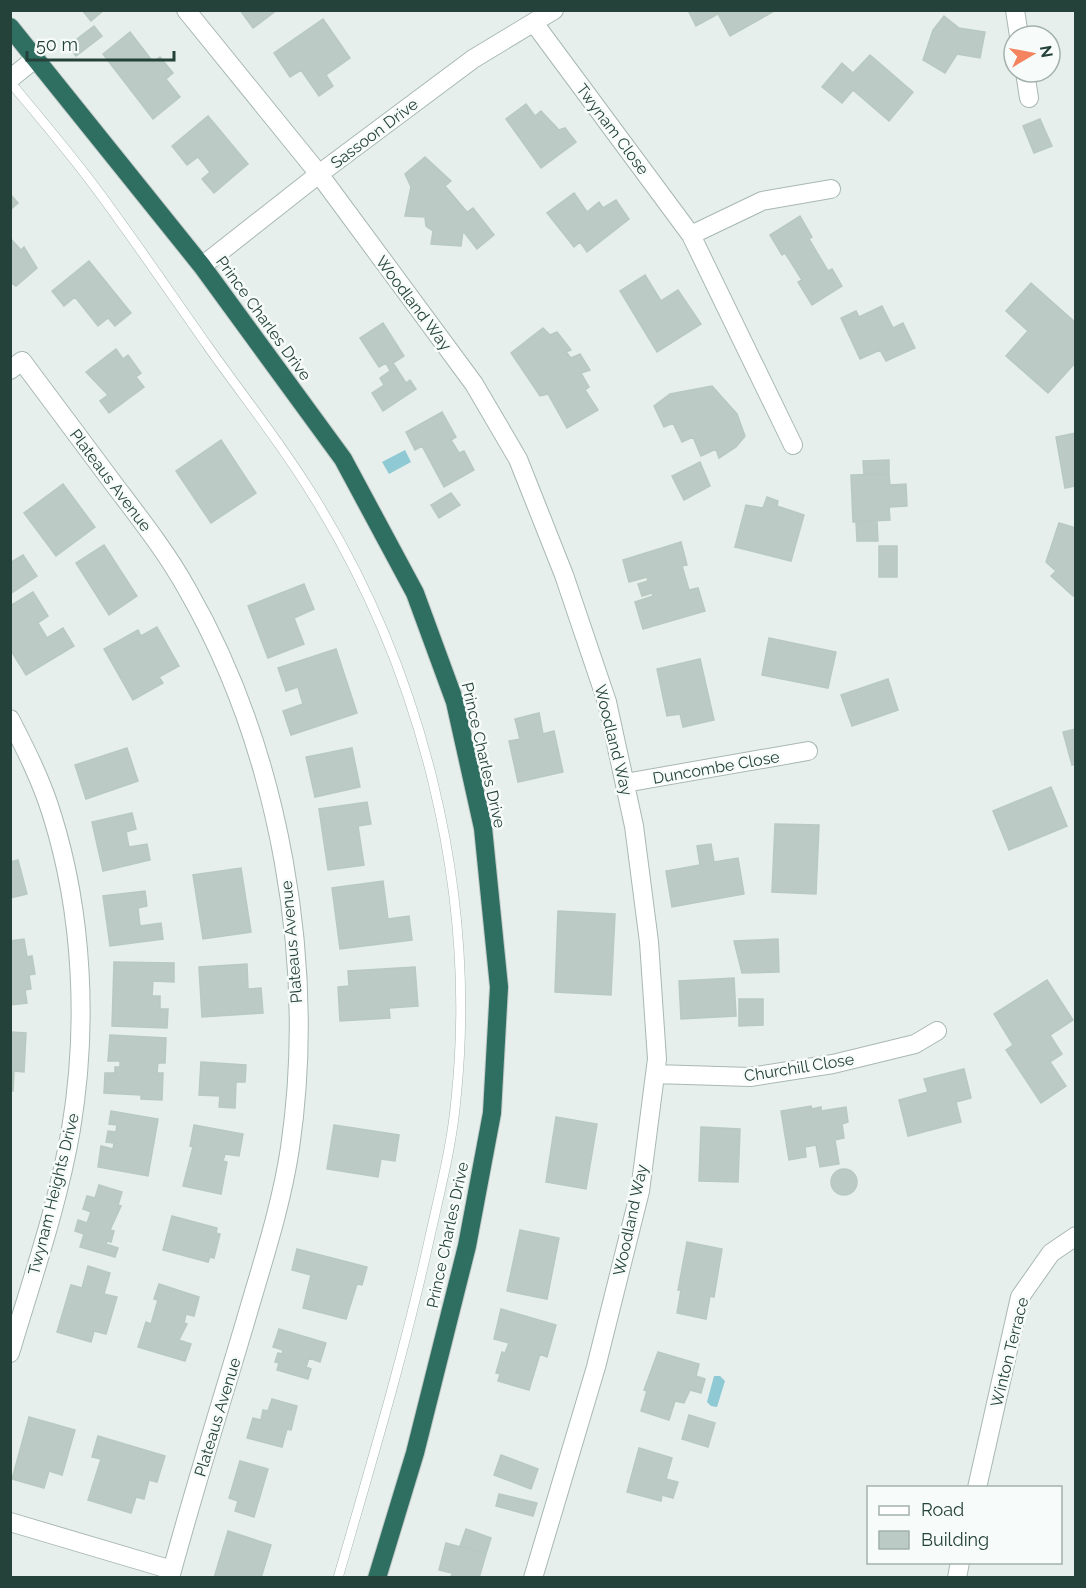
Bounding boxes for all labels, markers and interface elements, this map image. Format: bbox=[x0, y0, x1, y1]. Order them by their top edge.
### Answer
scale bar bbox=[27, 24, 174, 62]
north arrow bbox=[1002, 24, 1062, 84]
text: 50 m bbox=[36, 34, 78, 55]
text: N bbox=[1036, 44, 1057, 59]
street label: Twynam Close bbox=[572, 80, 653, 179]
street label: Sassoon Drive bbox=[327, 94, 422, 172]
street label: Prince Charles Drive bbox=[212, 252, 315, 384]
street label: Woodland Way bbox=[372, 252, 456, 355]
street label: Plateaus Avenue bbox=[66, 425, 155, 535]
street label: Prince Charles Drive bbox=[458, 680, 510, 830]
street label: Woodland Way bbox=[591, 683, 637, 798]
street label: Duncombe Close bbox=[651, 747, 781, 788]
street label: Plateaus Avenue bbox=[277, 880, 306, 1004]
street label: Churchill Close bbox=[743, 1049, 855, 1086]
street label: Twynam Heights Drive bbox=[24, 1111, 83, 1277]
street label: Prince Charles Drive bbox=[423, 1160, 472, 1310]
street label: Woodland Way bbox=[609, 1162, 652, 1278]
street label: Winton Terrace bbox=[987, 1295, 1032, 1409]
street label: Plateaus Avenue bbox=[190, 1355, 245, 1479]
legend bbox=[867, 1486, 1062, 1564]
text: Road bbox=[921, 1499, 964, 1520]
text: Building bbox=[921, 1529, 989, 1550]

